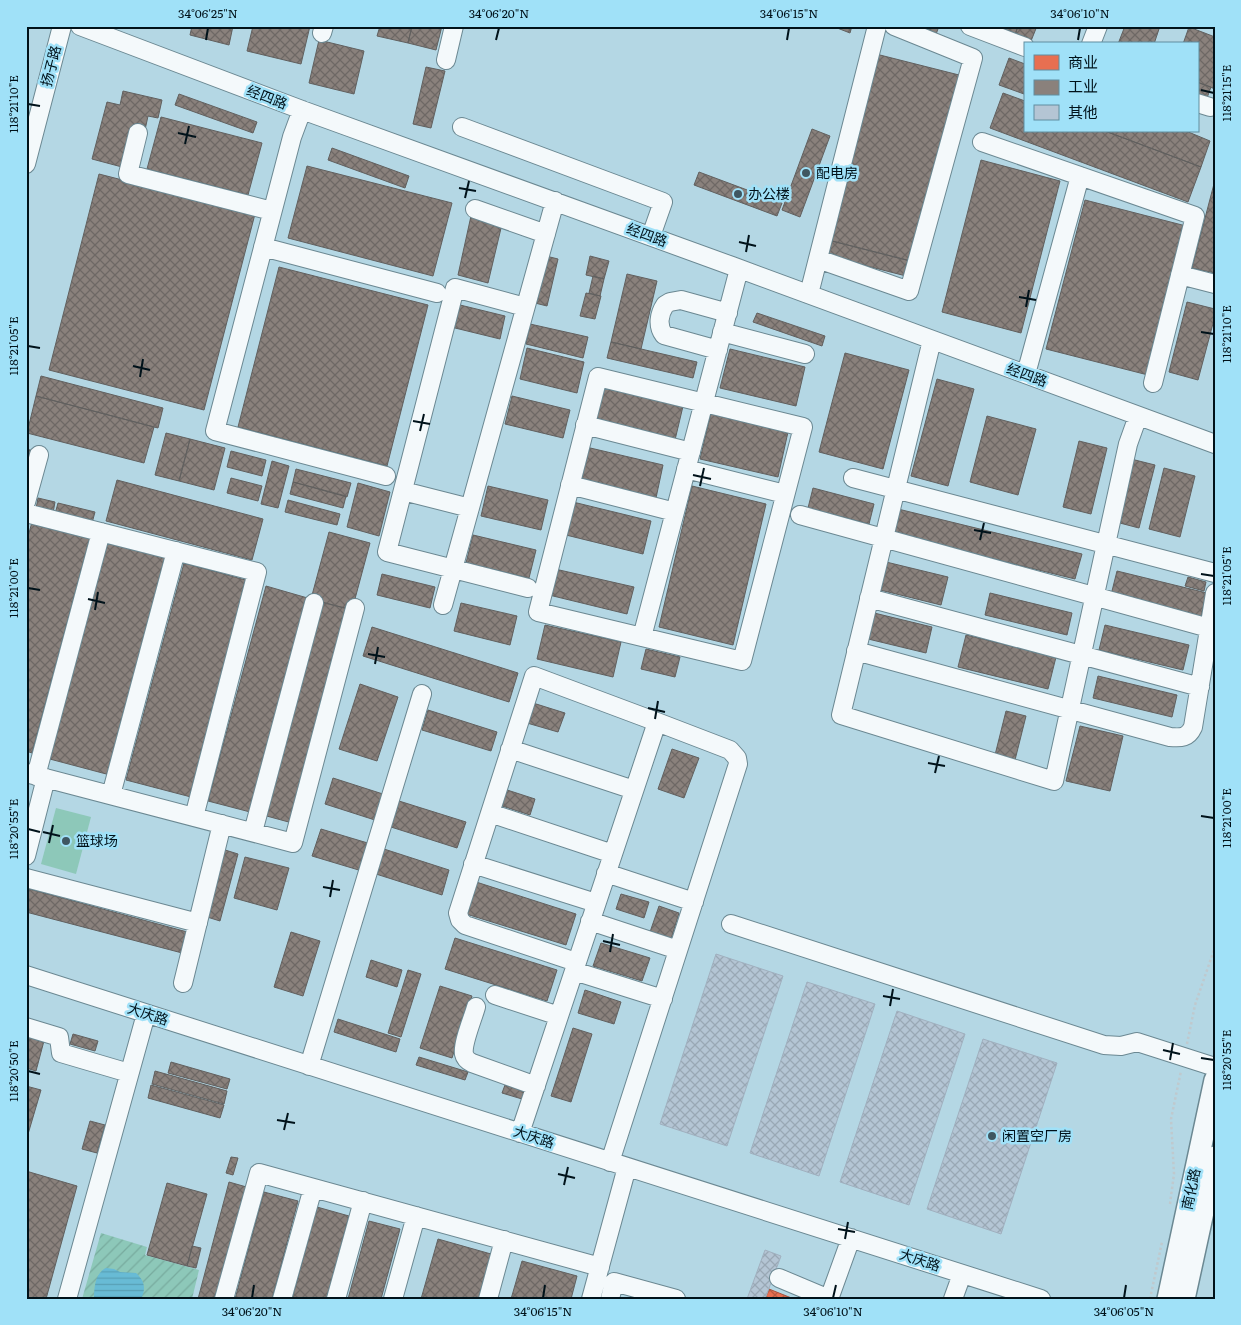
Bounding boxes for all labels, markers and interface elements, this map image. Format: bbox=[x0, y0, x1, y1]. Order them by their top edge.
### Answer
text: 34°06'25"N bbox=[178, 4, 238, 22]
text: 34°06'20"N bbox=[469, 4, 529, 22]
text: 34°06'15"N bbox=[760, 4, 818, 22]
text: 34°06'10"N bbox=[1050, 4, 1110, 22]
legend bbox=[1024, 42, 1198, 132]
street label: 扬子路 bbox=[35, 43, 65, 89]
text: 商业 bbox=[1068, 50, 1098, 73]
text: 118°21'15"E bbox=[1217, 64, 1235, 122]
text: 工业 bbox=[1068, 74, 1098, 97]
text: 118°21'10"E bbox=[4, 75, 22, 133]
street label: 经四路 bbox=[244, 79, 291, 113]
text: 其他 bbox=[1068, 100, 1098, 123]
place label: 配电房 bbox=[816, 162, 858, 182]
marker: 配电房 bbox=[800, 167, 812, 179]
place label: 办公楼 bbox=[748, 183, 790, 203]
marker: 办公楼 bbox=[732, 188, 744, 200]
street label: 经四路 bbox=[624, 217, 670, 251]
text: 118°21'10"E bbox=[1217, 305, 1235, 363]
text: 118°21'05"E bbox=[4, 316, 22, 376]
street label: 经四路 bbox=[1004, 357, 1050, 391]
text: 118°21'05"E bbox=[1217, 546, 1235, 606]
text: 118°21'00"E bbox=[4, 558, 22, 618]
text: 118°21'00"E bbox=[1217, 788, 1235, 848]
text: 118°20'55"E bbox=[4, 798, 22, 859]
place label: 篮球场 bbox=[76, 830, 118, 850]
marker: 篮球场 bbox=[60, 835, 72, 847]
street label: 大庆路 bbox=[125, 997, 171, 1029]
text: 118°20'55"E bbox=[1217, 1029, 1235, 1090]
text: 118°20'50"E bbox=[4, 1040, 22, 1102]
street label: 大庆路 bbox=[511, 1120, 557, 1152]
place label: 闲置空厂房 bbox=[1002, 1125, 1072, 1145]
marker: 闲置空厂房 bbox=[986, 1130, 998, 1142]
street label: 南化路 bbox=[1176, 1166, 1204, 1211]
street label: 大庆路 bbox=[897, 1243, 943, 1275]
text: 34°06'20"N bbox=[222, 1302, 282, 1320]
text: 34°06'15"N bbox=[514, 1302, 572, 1320]
text: 34°06'10"N bbox=[803, 1302, 863, 1320]
text: 34°06'05"N bbox=[1094, 1302, 1154, 1320]

